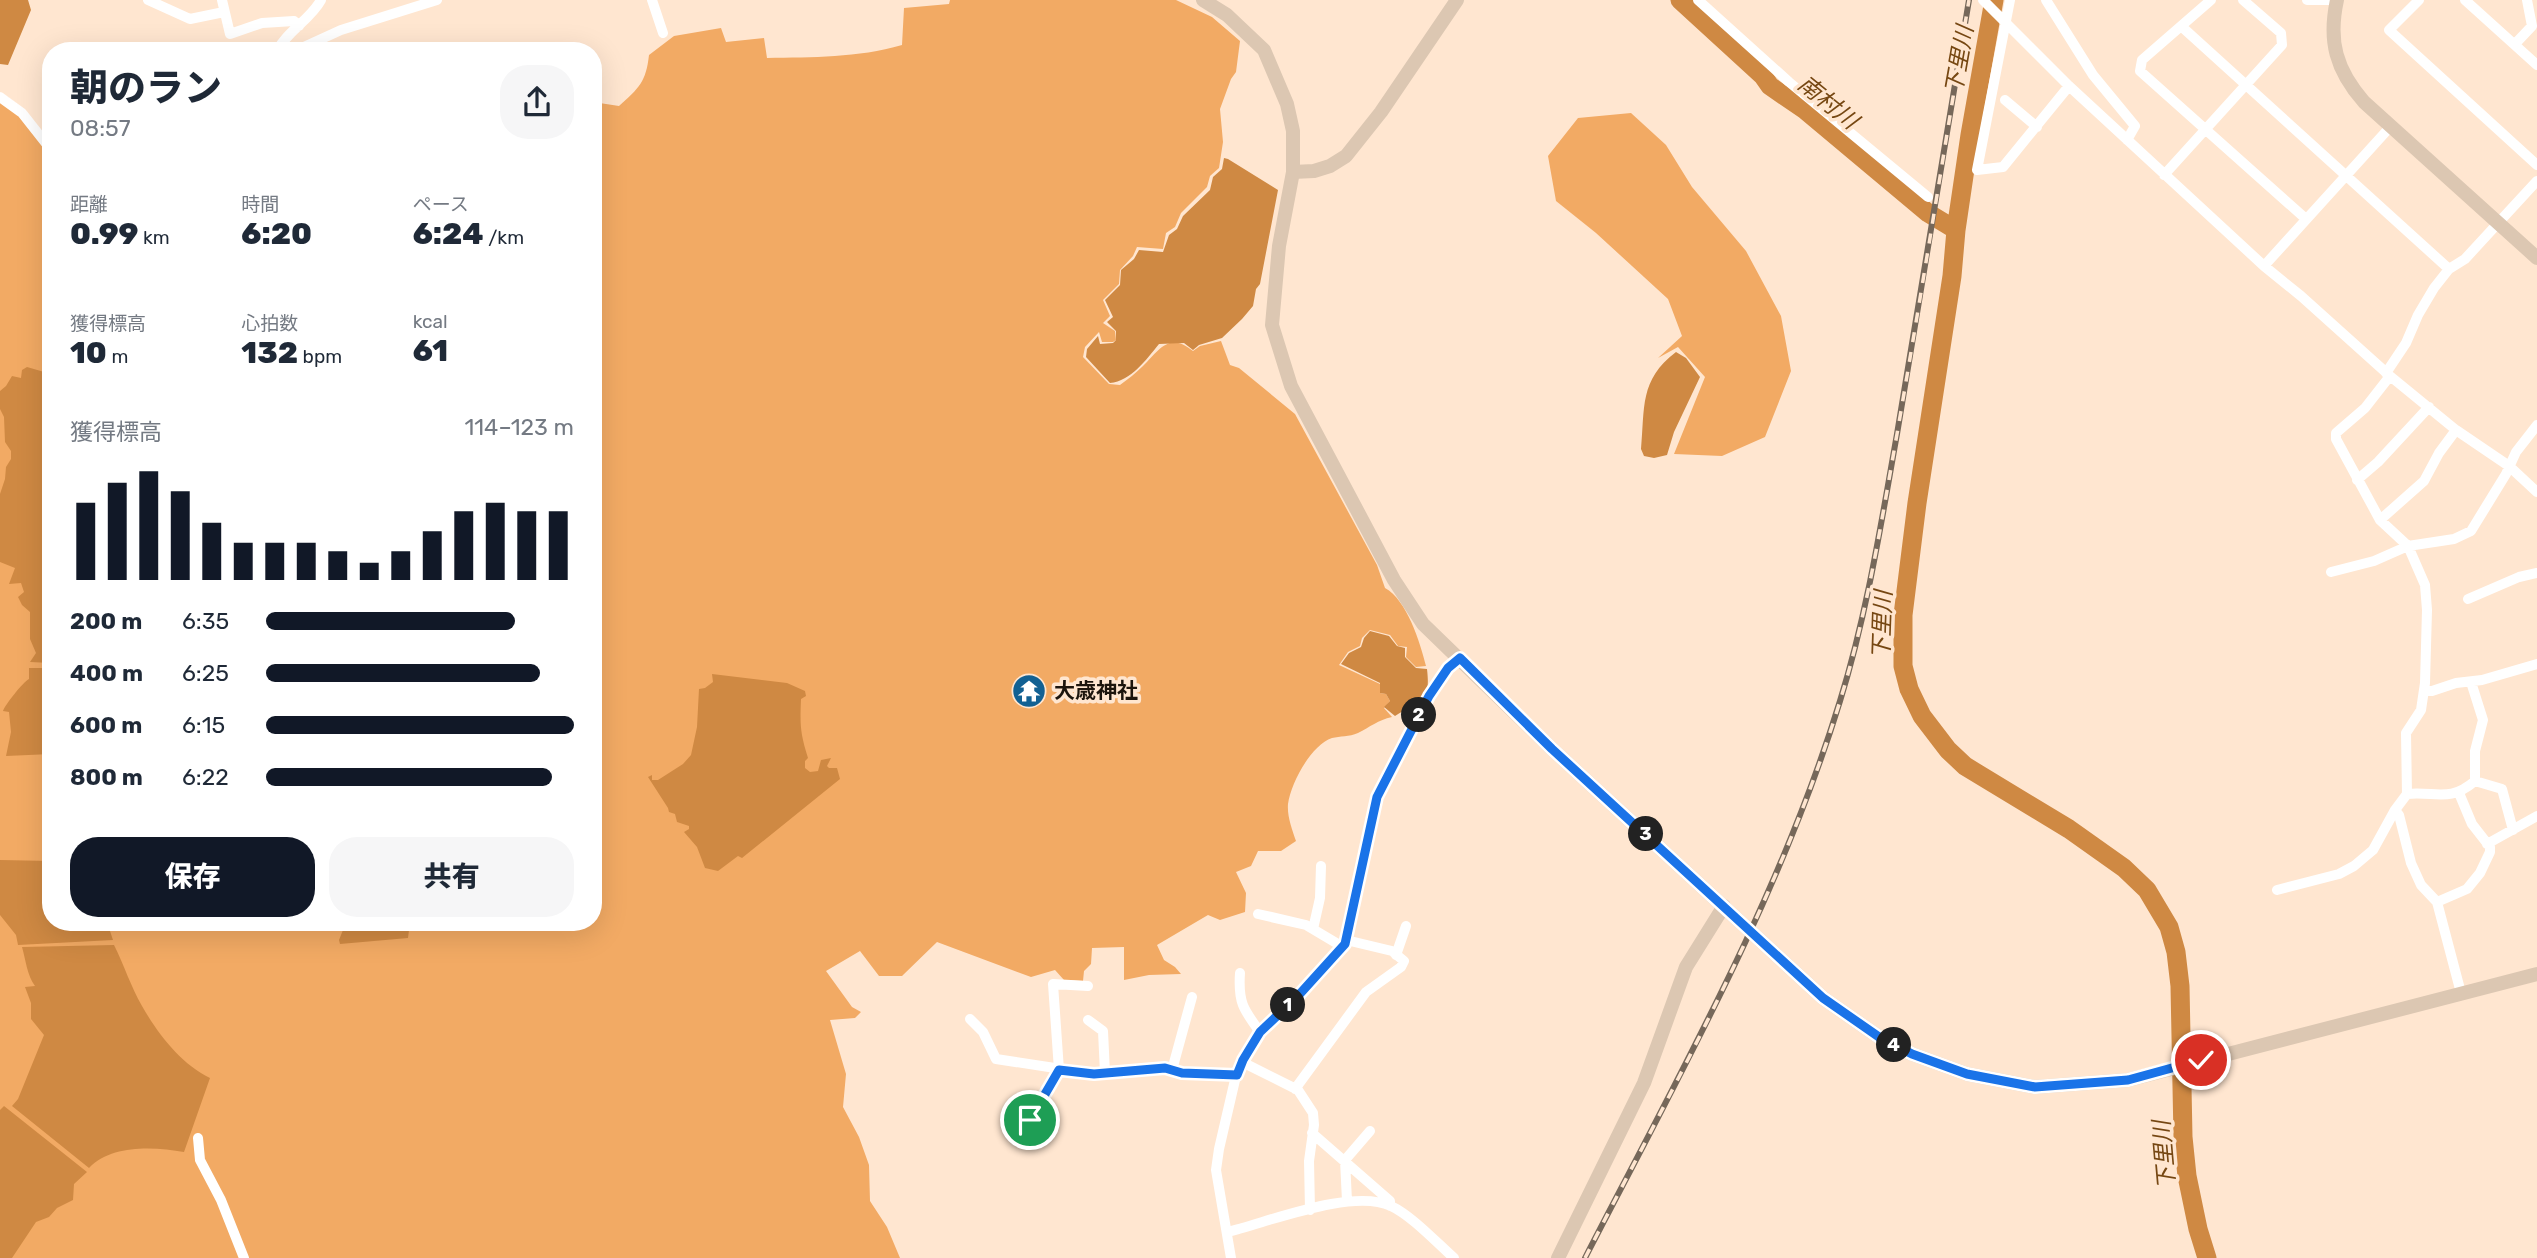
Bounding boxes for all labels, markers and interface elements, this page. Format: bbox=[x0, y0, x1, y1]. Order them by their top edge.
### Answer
water label: 下里川 bbox=[1939, 21, 1979, 96]
text: 朝のラン bbox=[70, 65, 222, 111]
button: share bbox=[500, 65, 574, 139]
water label: 南村川 bbox=[1792, 69, 1866, 136]
text: 08:57 bbox=[70, 114, 131, 142]
text: 距離 bbox=[70, 193, 108, 216]
text: 時間 bbox=[241, 193, 279, 216]
text: ペース bbox=[413, 193, 469, 216]
text: 0.99 bbox=[70, 216, 138, 252]
text: 6:20 bbox=[241, 216, 312, 252]
text: 6:24 bbox=[413, 216, 484, 252]
text: km bbox=[138, 226, 170, 249]
text: /km bbox=[484, 226, 524, 249]
text: kcal bbox=[413, 310, 448, 333]
text: 獲得標高 bbox=[70, 312, 146, 335]
text: 心拍数 bbox=[241, 312, 298, 335]
text: 61 bbox=[413, 333, 448, 369]
text: 10 bbox=[70, 335, 107, 371]
text: 132 bbox=[241, 335, 298, 371]
text: m bbox=[107, 345, 128, 368]
text: bpm bbox=[298, 345, 342, 368]
text: 114–123 m bbox=[464, 413, 574, 441]
text: 獲得標高 bbox=[70, 418, 162, 446]
water label: 下里川 bbox=[1867, 587, 1897, 660]
text: 200 m bbox=[70, 607, 142, 635]
text: 6:35 bbox=[182, 607, 229, 635]
text: 400 m bbox=[70, 659, 143, 687]
text: 6:25 bbox=[182, 659, 229, 687]
temple icon: 大歳神社 bbox=[1010, 672, 1048, 710]
place label: 大歳神社 bbox=[1054, 678, 1138, 703]
pin: 2 bbox=[1402, 698, 1436, 732]
text: 2 bbox=[1412, 703, 1425, 726]
text: 600 m bbox=[70, 711, 142, 739]
text: 6:15 bbox=[182, 711, 225, 739]
text: 800 m bbox=[70, 763, 143, 791]
text: 6:22 bbox=[182, 763, 229, 791]
pin: 3 bbox=[1628, 816, 1664, 852]
text: 3 bbox=[1639, 822, 1652, 845]
button: 保存 bbox=[70, 837, 315, 917]
button: 共有 bbox=[329, 837, 574, 917]
pin: 1 bbox=[1270, 988, 1306, 1023]
text: 1 bbox=[1283, 993, 1292, 1016]
pin: 4 bbox=[1876, 1028, 1912, 1062]
pin bbox=[2171, 1030, 2231, 1090]
text: 4 bbox=[1887, 1033, 1900, 1056]
icon: check bbox=[2182, 1041, 2220, 1079]
pin bbox=[1000, 1090, 1060, 1150]
icon: arrive bbox=[1011, 1101, 1049, 1139]
water label: 下里川 bbox=[2147, 1116, 2181, 1191]

